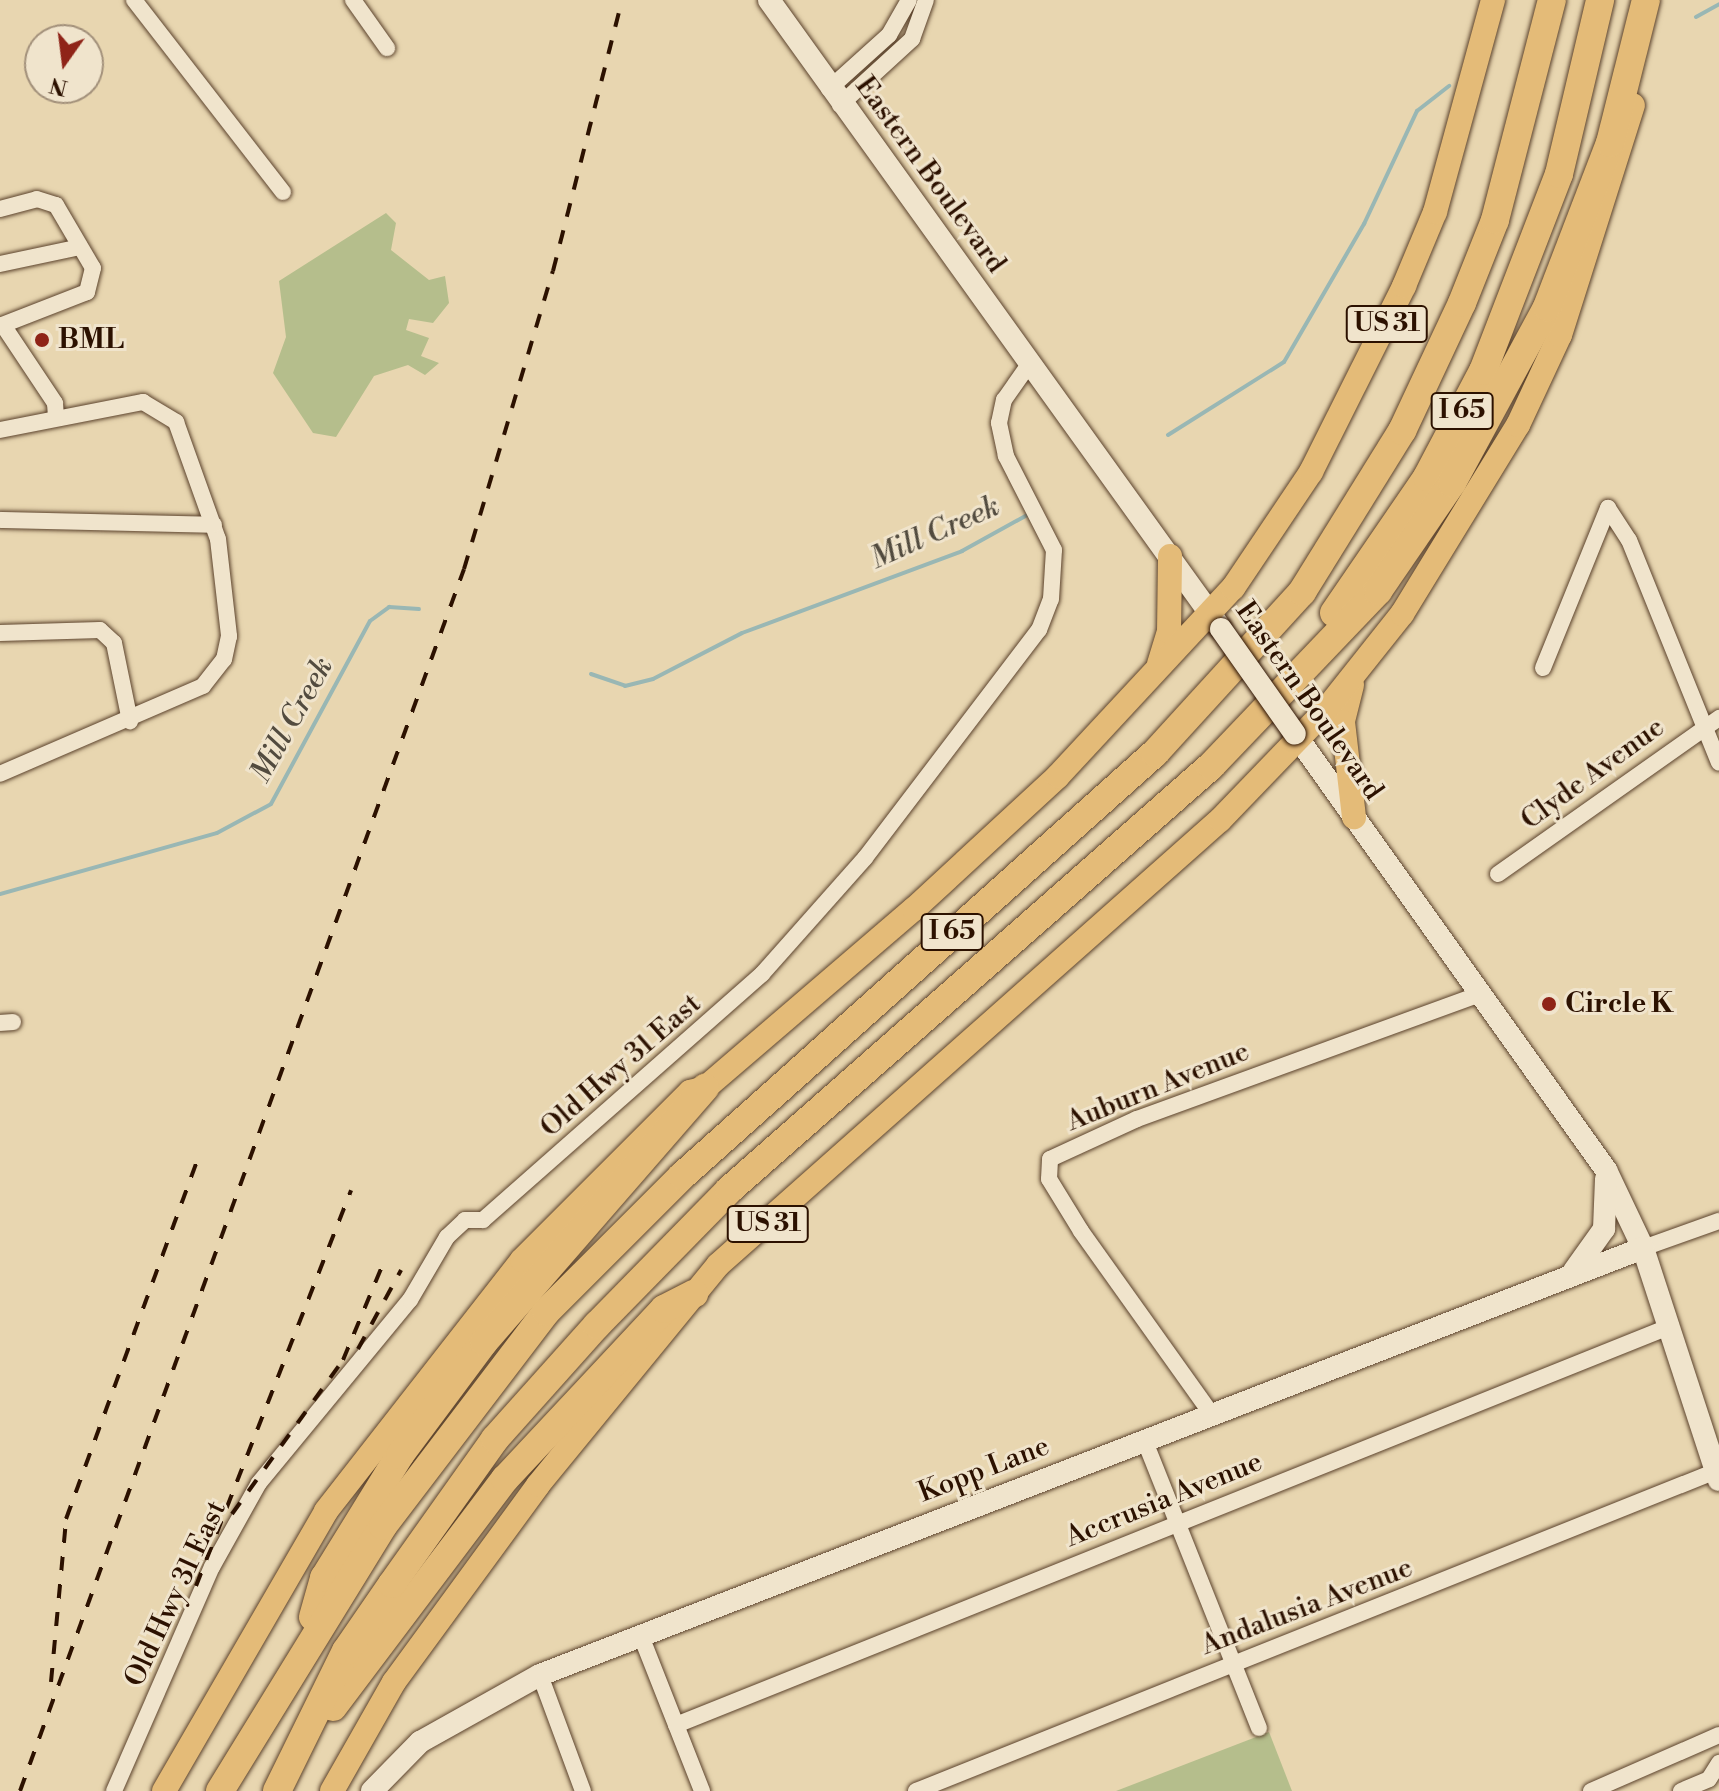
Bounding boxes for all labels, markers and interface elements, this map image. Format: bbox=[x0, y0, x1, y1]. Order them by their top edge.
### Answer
north arrow bbox=[24, 24, 104, 104]
street label: Eastern Boulevard bbox=[848, 70, 1012, 280]
text: N bbox=[47, 71, 70, 101]
road number: US 31 bbox=[1345, 302, 1429, 346]
place label: BML bbox=[58, 323, 124, 357]
marker: BML bbox=[33, 331, 51, 349]
road number: I 65 bbox=[1430, 389, 1494, 433]
water label: Mill Creek bbox=[865, 489, 1005, 577]
street label: Eastern Boulevard bbox=[1228, 595, 1390, 807]
water label: Mill Creek bbox=[243, 651, 341, 789]
street label: Clyde Avenue bbox=[1515, 711, 1671, 837]
road number: I 65 bbox=[920, 910, 984, 954]
street label: Old Hwy 31 East bbox=[534, 987, 708, 1145]
place label: Circle K bbox=[1565, 987, 1674, 1021]
marker: Circle K bbox=[1540, 995, 1558, 1013]
street label: Auburn Avenue bbox=[1062, 1035, 1254, 1139]
road number: US 31 bbox=[726, 1202, 810, 1246]
street label: Kopp Lane bbox=[914, 1430, 1054, 1510]
street label: Accrusia Avenue bbox=[1061, 1445, 1267, 1555]
street label: Old Hwy 31 East bbox=[118, 1496, 234, 1692]
street label: Andalusia Avenue bbox=[1196, 1551, 1418, 1663]

